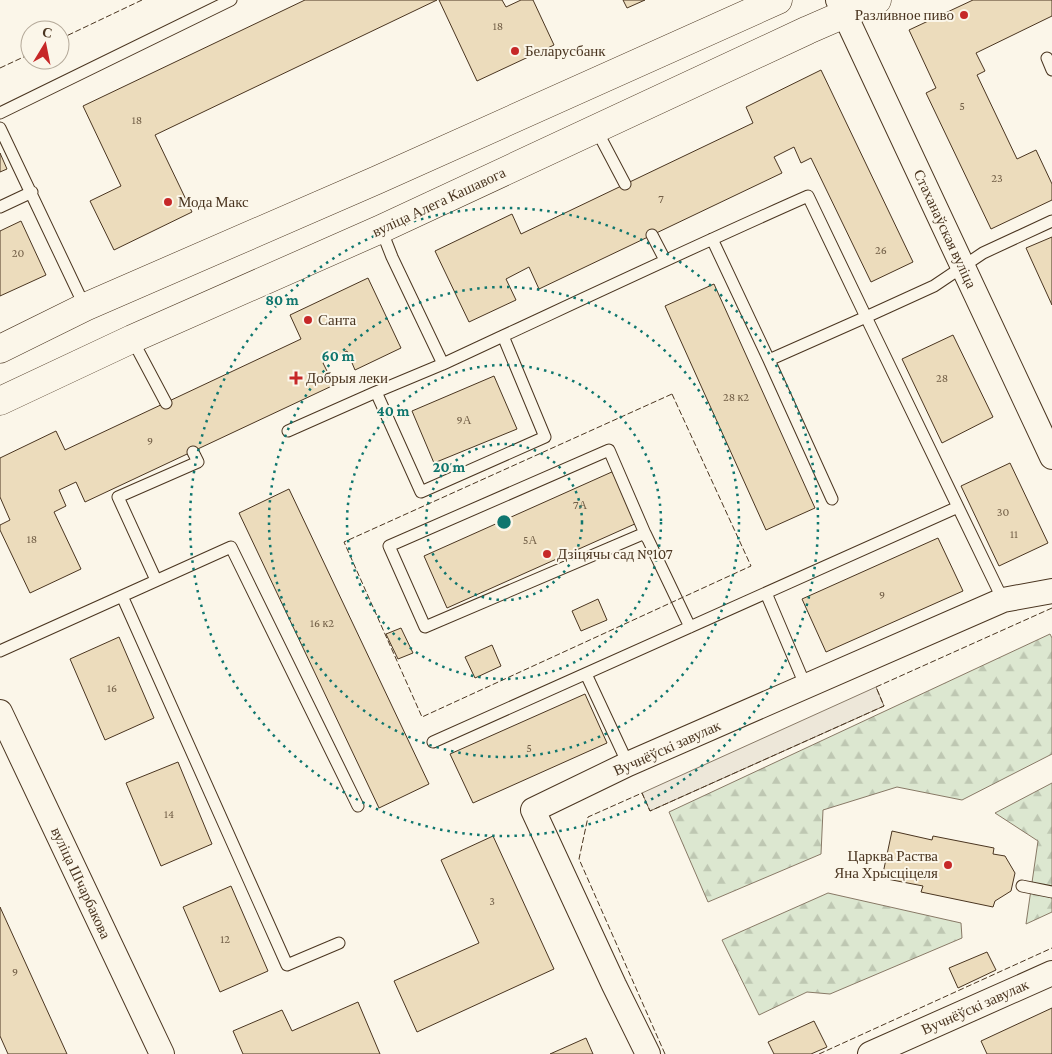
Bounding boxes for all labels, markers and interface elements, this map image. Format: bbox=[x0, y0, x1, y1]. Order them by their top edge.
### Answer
place label: Разливное пиво bbox=[855, 7, 954, 23]
marker: Разливное пиво bbox=[958, 9, 970, 21]
house number: 18 bbox=[493, 19, 503, 33]
north arrow bbox=[20, 20, 70, 70]
text: С bbox=[41, 23, 54, 41]
place label: Беларусбанк bbox=[525, 43, 606, 59]
marker: Беларусбанк bbox=[509, 45, 521, 57]
house number: 5 bbox=[959, 99, 965, 113]
house number: 18 bbox=[132, 113, 142, 127]
street label: вуліца Алега Кашавога bbox=[370, 164, 508, 240]
street label: Стаханаўская вуліца bbox=[910, 167, 980, 291]
house number: 23 bbox=[991, 171, 1003, 185]
house number: 7 bbox=[658, 192, 664, 206]
place label: Мода Макс bbox=[178, 194, 249, 210]
marker: Мода Макс bbox=[162, 196, 174, 208]
house number: 26 bbox=[875, 243, 887, 257]
house number: 20 bbox=[12, 246, 24, 260]
text: 80 m bbox=[265, 292, 299, 308]
place label: Санта bbox=[318, 312, 356, 328]
marker: Санта bbox=[302, 314, 314, 326]
text: 60 m bbox=[322, 348, 355, 364]
place label: Добрыя леки bbox=[306, 370, 388, 386]
house number: 28 bbox=[936, 371, 948, 385]
marker: Добрыя леки bbox=[290, 372, 302, 384]
house number: 28 к2 bbox=[723, 390, 749, 404]
text: 40 m bbox=[377, 403, 410, 419]
house number: 9А bbox=[457, 413, 472, 427]
house number: 9 bbox=[147, 434, 153, 448]
text: 20 m bbox=[433, 459, 465, 475]
house number: 7А bbox=[573, 498, 587, 512]
house number: 30 bbox=[997, 505, 1009, 519]
centre of rings bbox=[495, 513, 513, 531]
house number: 11 bbox=[1010, 527, 1018, 541]
house number: 18 bbox=[27, 532, 37, 546]
house number: 5А bbox=[523, 533, 537, 547]
place label: Дзіцячы сад №107 bbox=[557, 546, 673, 562]
marker: Дзіцячы сад №107 bbox=[541, 548, 553, 560]
house number: 9 bbox=[879, 588, 885, 602]
house number: 16 к2 bbox=[310, 616, 334, 630]
house number: 16 bbox=[107, 681, 117, 695]
street label: Вучнёўскі завулак bbox=[611, 717, 724, 779]
house number: 5 bbox=[526, 741, 532, 755]
house number: 14 bbox=[164, 807, 174, 821]
street label: вуліца Шчарбакова bbox=[48, 825, 114, 942]
place label: Царква Раства Яна Хрысціцеля bbox=[834, 848, 938, 881]
marker: Царква Раства Яна Хрысціцеля bbox=[942, 859, 954, 871]
house number: 3 bbox=[489, 894, 495, 908]
house number: 12 bbox=[220, 932, 230, 946]
house number: 9 bbox=[12, 965, 18, 979]
street label: Вучнёўскі завулак bbox=[919, 976, 1032, 1038]

